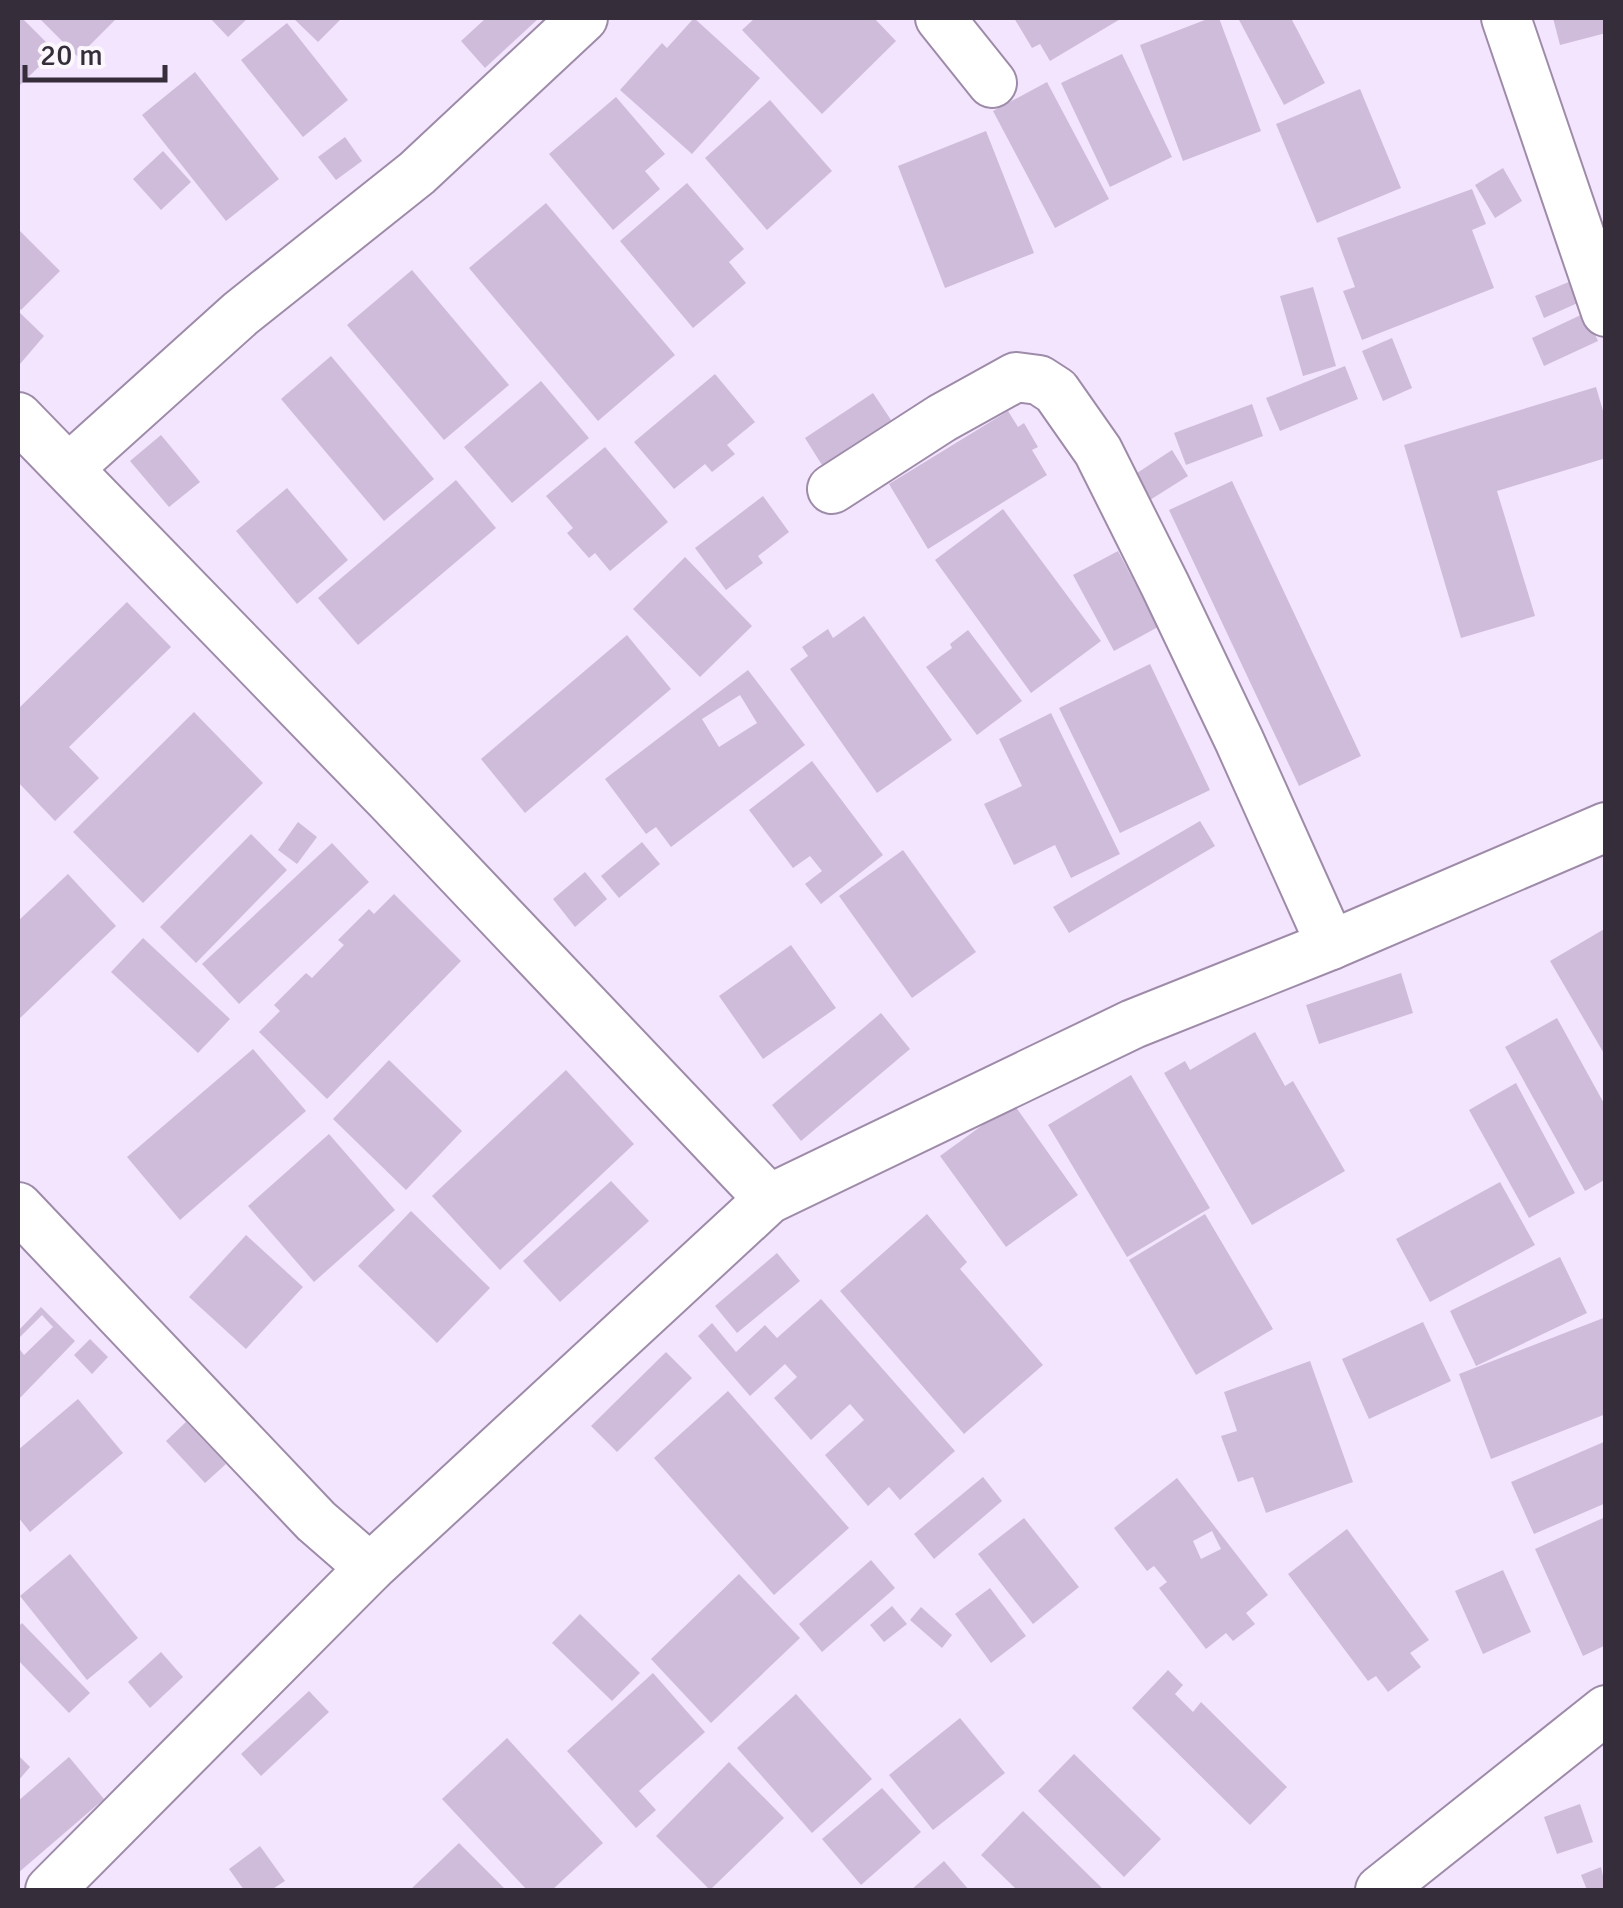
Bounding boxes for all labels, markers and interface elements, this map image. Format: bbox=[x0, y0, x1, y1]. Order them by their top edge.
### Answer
scale bar bbox=[25, 20, 165, 82]
text: 20 m bbox=[40, 37, 103, 74]

